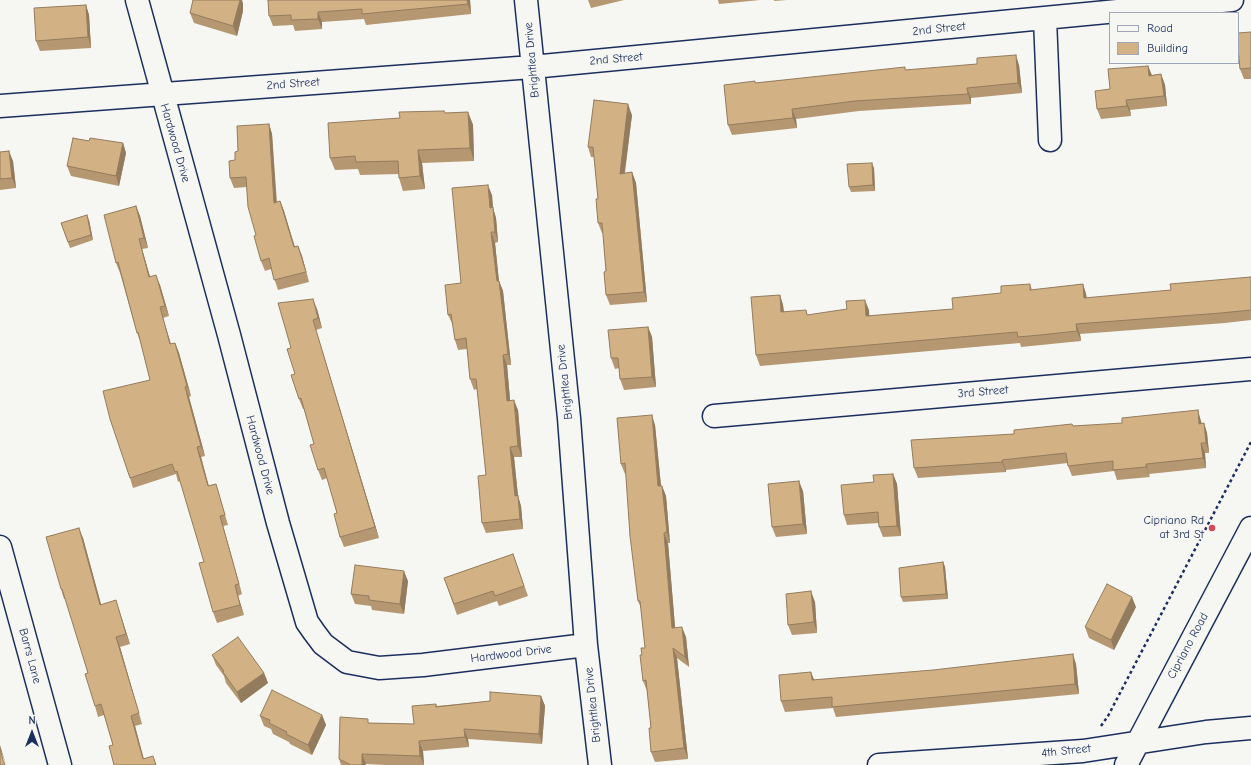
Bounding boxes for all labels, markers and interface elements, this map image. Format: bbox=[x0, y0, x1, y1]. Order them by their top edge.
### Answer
legend bbox=[1109, 12, 1239, 64]
street label: 2nd Street bbox=[912, 19, 966, 39]
text: Road bbox=[1147, 21, 1173, 35]
street label: Brightlea Drive bbox=[522, 22, 542, 98]
text: Building bbox=[1147, 41, 1188, 55]
street label: 2nd Street bbox=[589, 50, 643, 68]
street label: 2nd Street bbox=[266, 75, 320, 93]
street label: Hardwood Drive bbox=[157, 102, 193, 184]
street label: Brightlea Drive bbox=[554, 344, 576, 420]
street label: 3rd Street bbox=[957, 383, 1009, 401]
street label: Hardwood Drive bbox=[243, 414, 277, 496]
place label: Cipriano Rd at 3rd St bbox=[1143, 514, 1204, 542]
marker: Cipriano Rd at 3rd St bbox=[1207, 523, 1217, 533]
street label: Cipriano Road bbox=[1164, 610, 1212, 682]
street label: Barrs Lane bbox=[16, 627, 44, 685]
street label: Hardwood Drive bbox=[470, 642, 552, 666]
street label: Brightlea Drive bbox=[582, 667, 604, 743]
north arrow bbox=[12, 713, 52, 753]
text: N bbox=[28, 714, 36, 727]
street label: 4th Street bbox=[1041, 741, 1091, 761]

